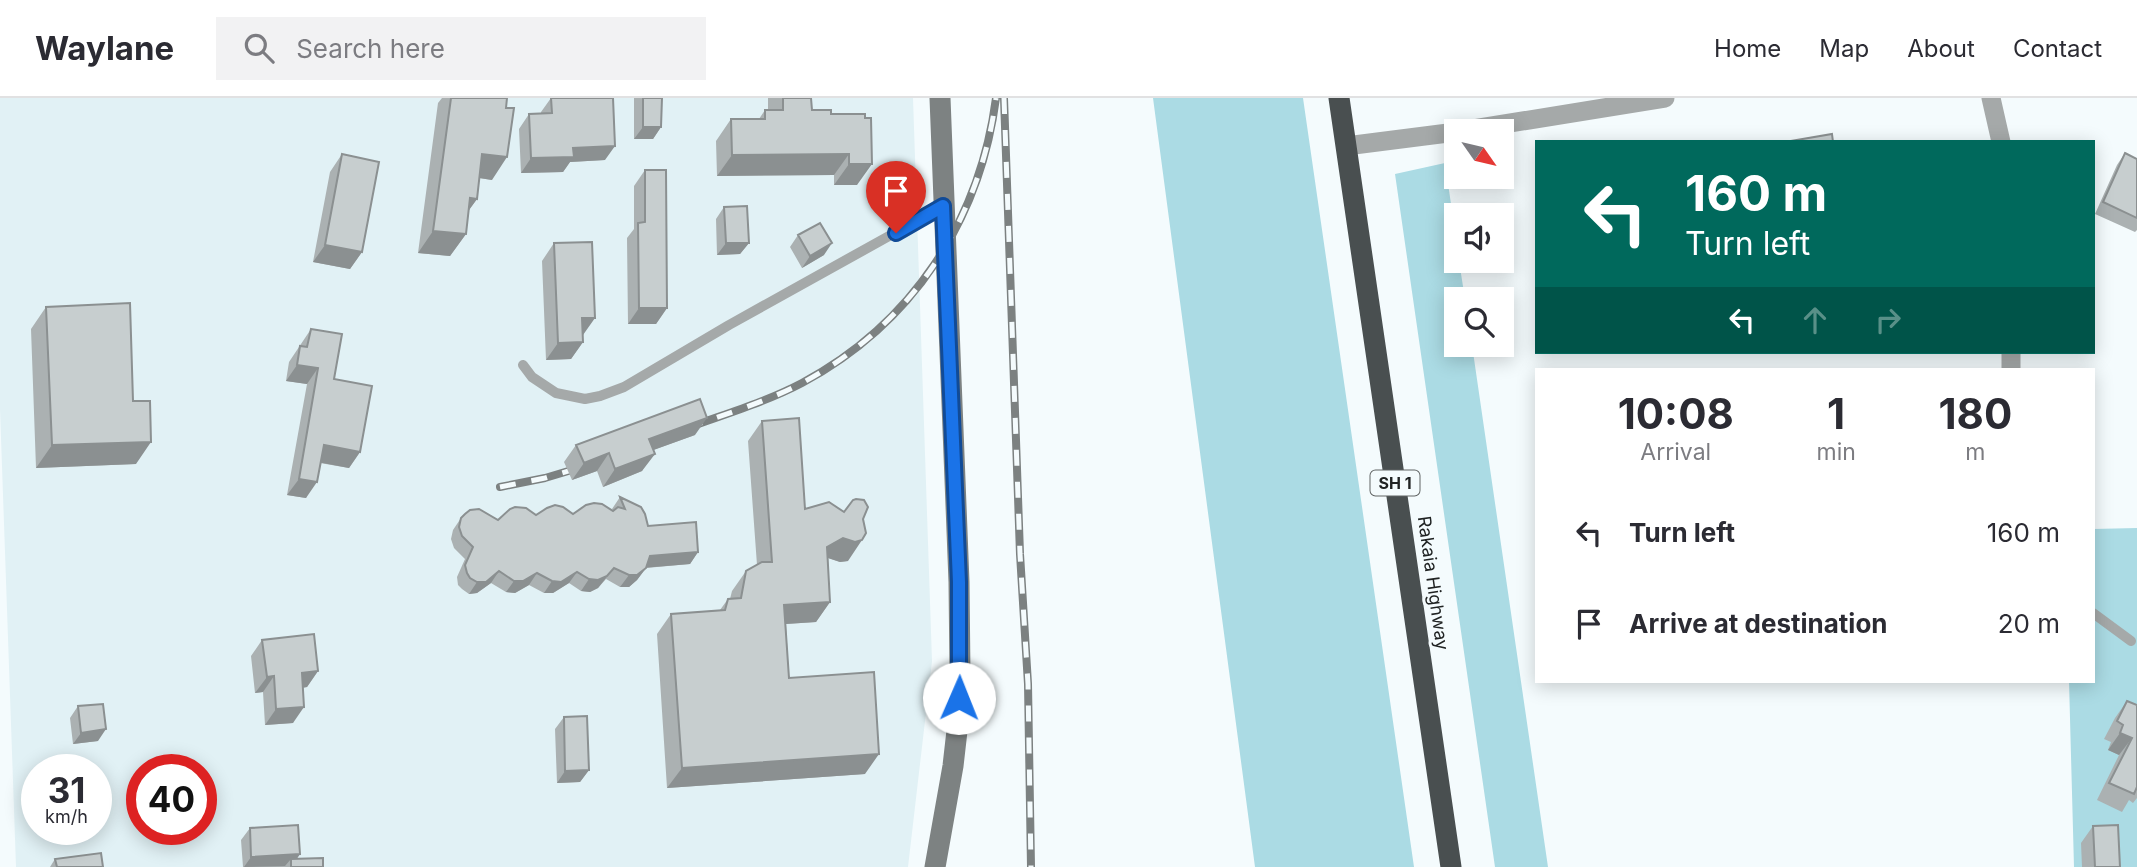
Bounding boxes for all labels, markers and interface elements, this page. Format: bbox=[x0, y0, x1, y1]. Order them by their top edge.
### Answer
search box bbox=[216, 17, 706, 80]
text: Waylane bbox=[35, 28, 174, 68]
icon: search bbox=[240, 29, 278, 67]
text: Search here bbox=[296, 33, 445, 64]
text: Home bbox=[1714, 34, 1781, 63]
text: Map bbox=[1819, 34, 1869, 63]
text: About bbox=[1907, 34, 1975, 63]
text: Contact bbox=[2013, 34, 2102, 63]
north arrow bbox=[1444, 119, 1514, 189]
map controls bbox=[1444, 119, 1514, 357]
pin bbox=[866, 161, 926, 233]
text: 160 m bbox=[1685, 164, 1827, 223]
icon: left bbox=[1570, 168, 1661, 259]
icon: arrive bbox=[877, 172, 915, 210]
button: sound bbox=[1444, 203, 1514, 273]
text: Turn left bbox=[1685, 224, 1810, 263]
button: search bbox=[1444, 287, 1514, 357]
icon: left bbox=[1723, 301, 1761, 339]
icon: ahead bbox=[1796, 301, 1834, 339]
icon: right bbox=[1869, 301, 1907, 339]
text: 10:08 bbox=[1618, 388, 1734, 439]
text: 1 bbox=[1827, 388, 1845, 439]
text: 180 bbox=[1939, 388, 2012, 439]
text: Arrival bbox=[1640, 438, 1711, 466]
text: min bbox=[1817, 438, 1856, 466]
text: m bbox=[1965, 438, 1985, 466]
road number: SH 1 bbox=[1370, 470, 1420, 496]
icon: left bbox=[1570, 514, 1608, 552]
street label: Rakaia Highway bbox=[1414, 515, 1453, 651]
text: Turn left bbox=[1629, 517, 1735, 548]
text: 160 m bbox=[1987, 517, 2060, 548]
icon: arrive bbox=[1570, 605, 1608, 643]
text: Arrive at destination bbox=[1629, 608, 1888, 639]
text: 20 m bbox=[1998, 608, 2060, 639]
position arrow bbox=[922, 661, 996, 735]
speed limit sign: 40 bbox=[126, 754, 217, 845]
text: 31 bbox=[48, 769, 85, 811]
text: km/h bbox=[45, 806, 88, 827]

